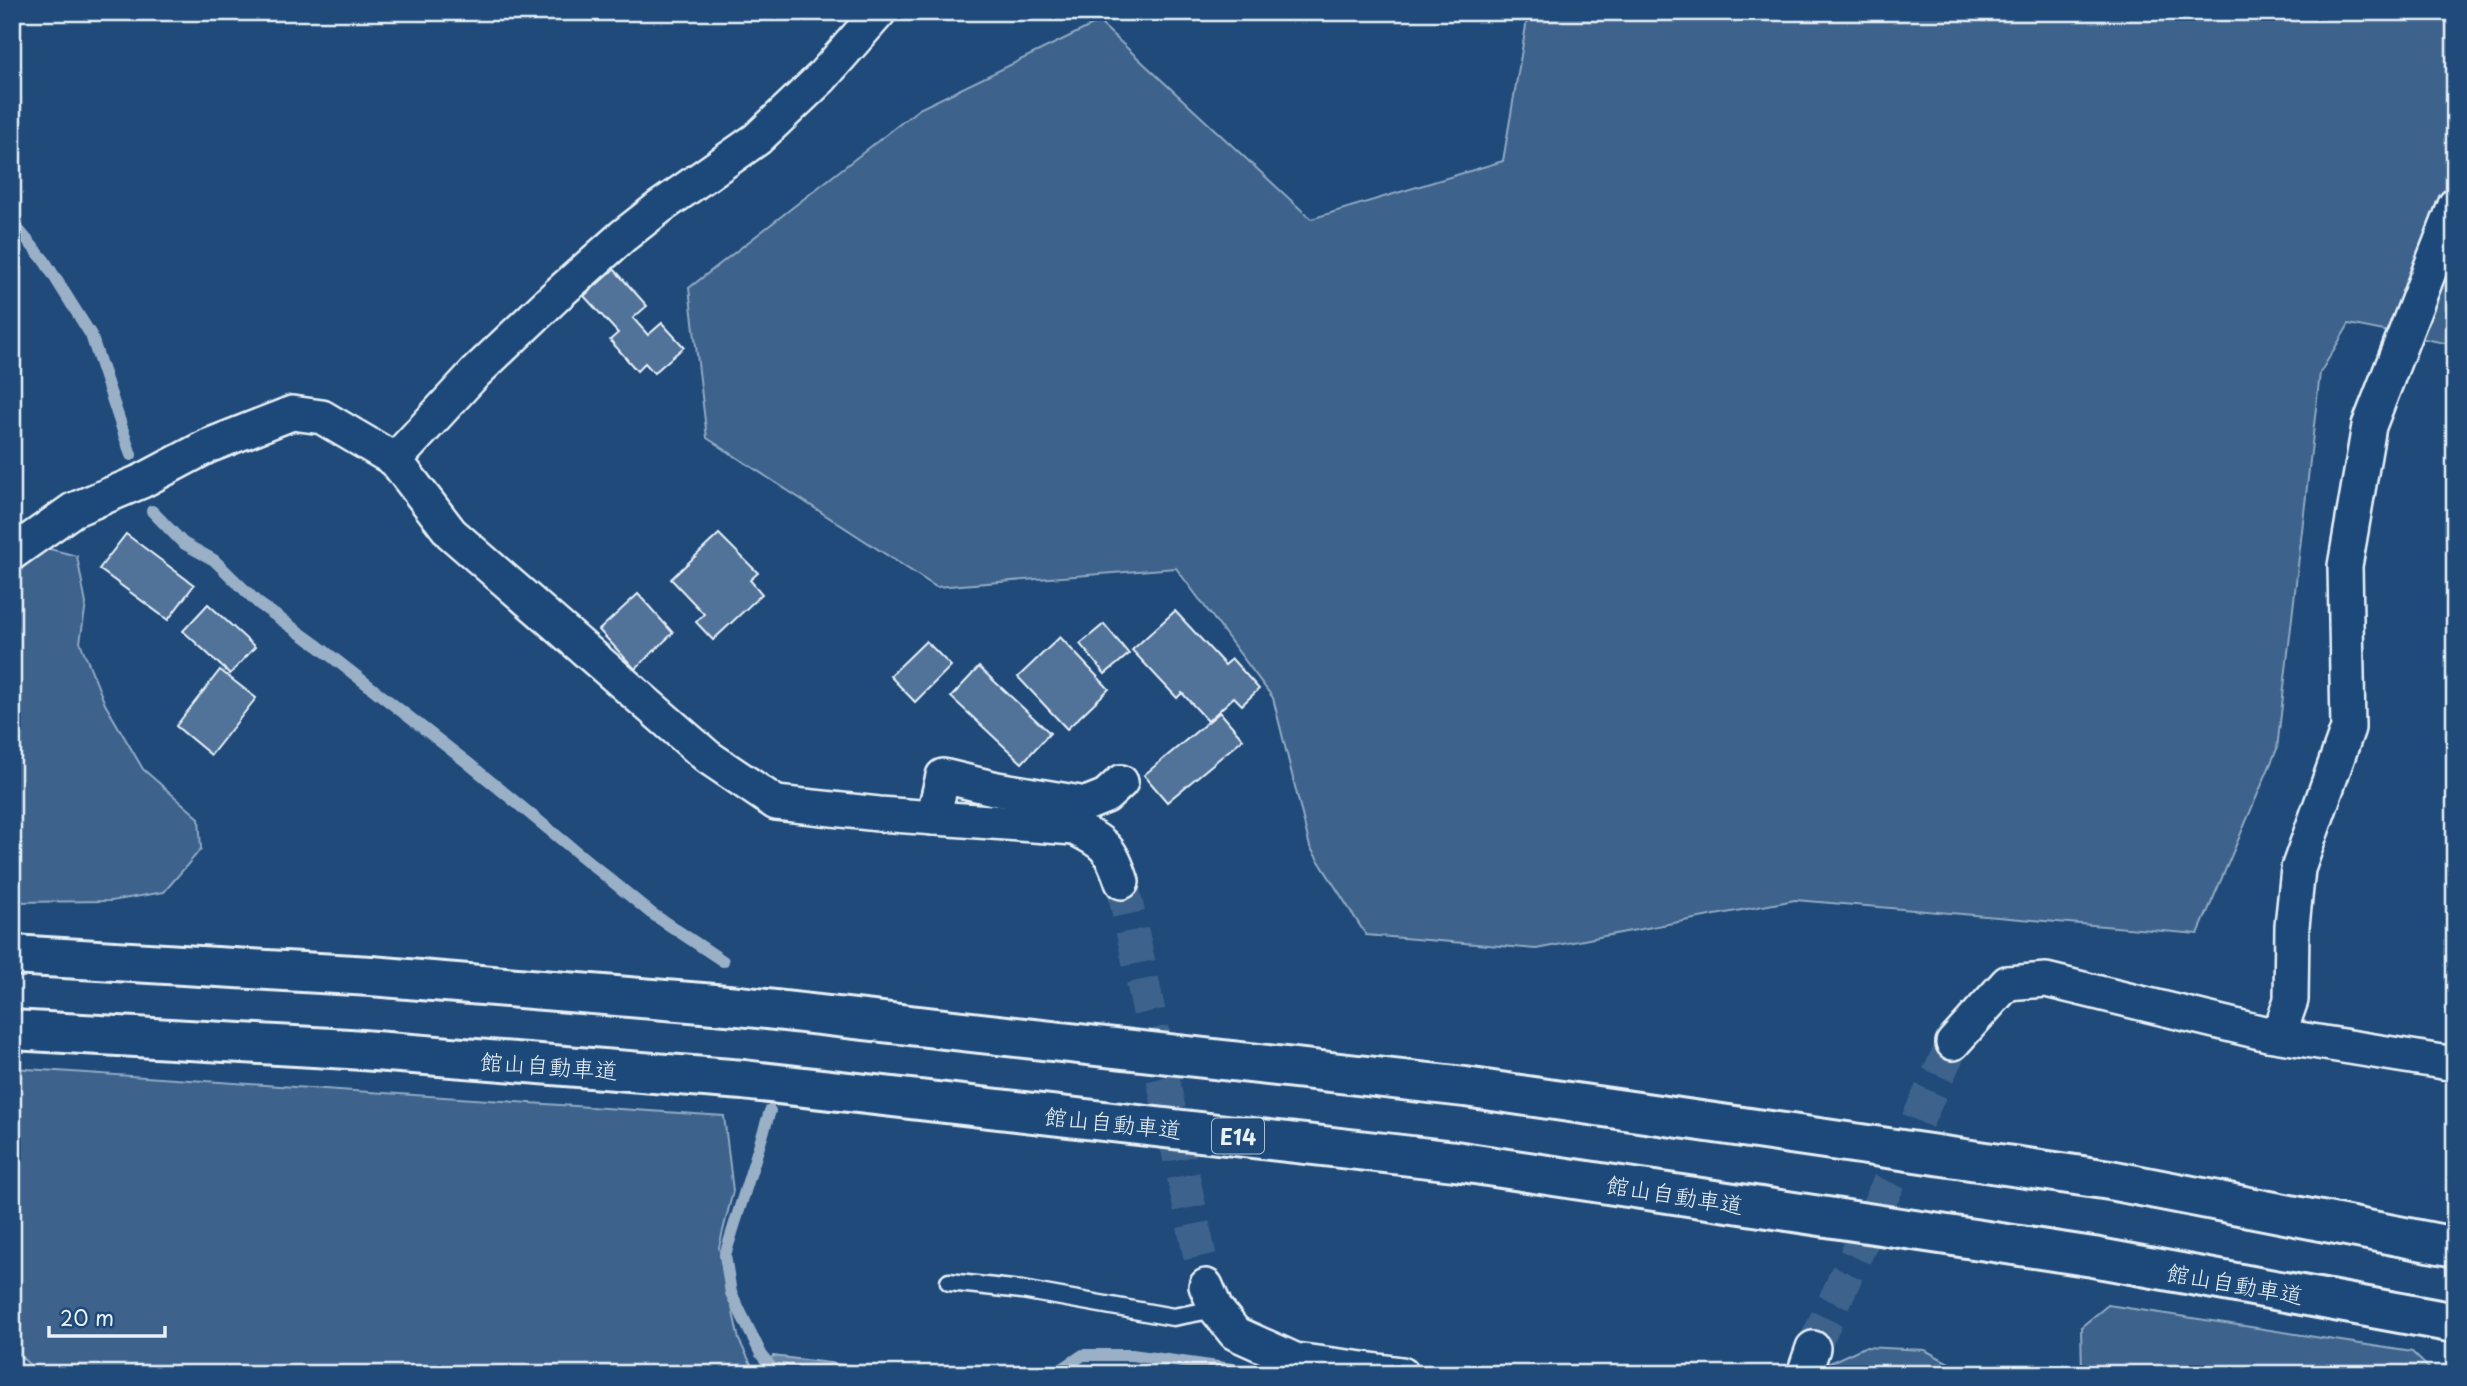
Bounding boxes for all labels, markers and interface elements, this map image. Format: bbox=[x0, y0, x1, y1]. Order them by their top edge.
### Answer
street label: 館山自動車道 bbox=[479, 1043, 619, 1087]
street label: 館山自動車道 bbox=[1043, 1097, 1183, 1147]
road number: E14 bbox=[1212, 1118, 1264, 1154]
street label: 館山自動車道 bbox=[1604, 1166, 1746, 1222]
street label: 館山自動車道 bbox=[2164, 1254, 2306, 1312]
scale bar bbox=[49, 1295, 164, 1339]
text: 20 m bbox=[60, 1301, 114, 1333]

